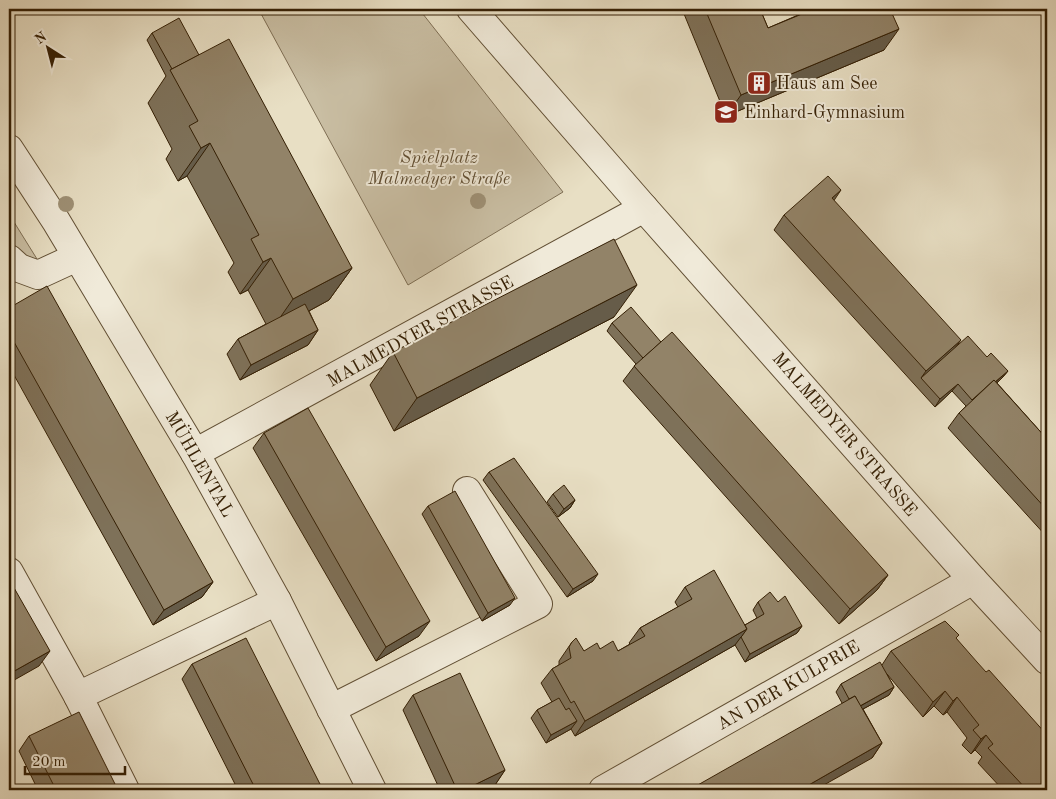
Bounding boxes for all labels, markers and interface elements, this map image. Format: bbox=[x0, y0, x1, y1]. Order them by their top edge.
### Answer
north arrow bbox=[22, 22, 72, 72]
text: N bbox=[33, 29, 50, 47]
building icon: Haus am See bbox=[746, 70, 772, 96]
place label: Haus am See bbox=[776, 75, 877, 93]
school or university icon: Einhard-Gymnasium bbox=[713, 99, 739, 125]
place label: Einhard-Gymnasium bbox=[744, 104, 905, 122]
park label: Spielplatz Malmedyer Straße bbox=[367, 149, 510, 188]
street label: MALMEDYER STRASSE bbox=[324, 273, 517, 391]
street label: MALMEDYER STRASSE bbox=[768, 349, 920, 520]
street label: MÜHLENTAL bbox=[162, 407, 240, 520]
street label: AN DER KULPRIE bbox=[714, 638, 863, 734]
scale bar bbox=[25, 744, 125, 776]
text: 20 m bbox=[32, 755, 66, 770]

